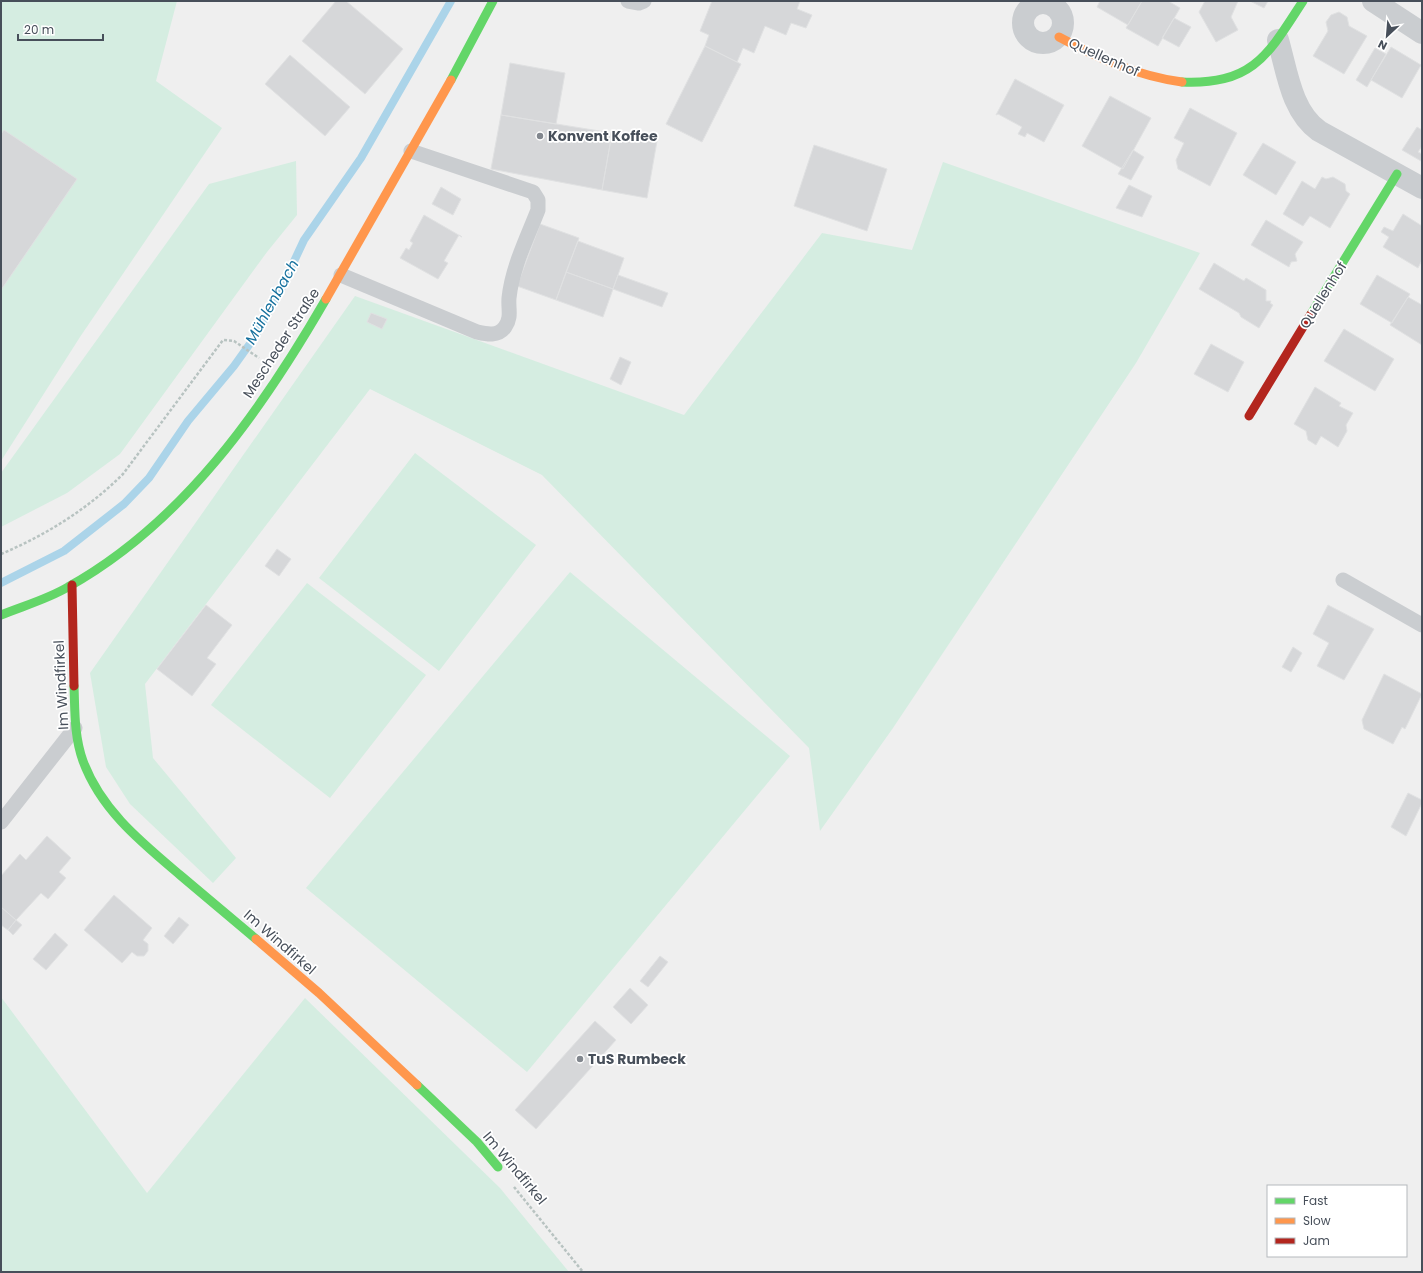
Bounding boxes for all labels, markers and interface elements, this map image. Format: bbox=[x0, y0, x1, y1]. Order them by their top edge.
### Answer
scale bar bbox=[18, 16, 103, 42]
north arrow bbox=[1367, 16, 1407, 56]
text: 20 m bbox=[24, 21, 54, 38]
street label: Quellenhof bbox=[1065, 32, 1143, 82]
text: N bbox=[1375, 36, 1390, 54]
place label: Konvent Koffee bbox=[548, 126, 658, 146]
marker: Konvent Koffee bbox=[535, 131, 545, 141]
water label: Mühlenbach bbox=[240, 256, 303, 348]
street label: Quellenhof bbox=[1294, 257, 1352, 332]
street label: Mescheder Straße bbox=[238, 284, 324, 402]
street label: Im Windfirkel bbox=[49, 640, 73, 730]
street label: Im Windfirkel bbox=[240, 905, 320, 979]
place label: TuS Rumbeck bbox=[588, 1049, 686, 1069]
marker: TuS Rumbeck bbox=[575, 1054, 585, 1064]
street label: Im Windfirkel bbox=[478, 1127, 552, 1209]
legend bbox=[1267, 1185, 1407, 1257]
text: Fast bbox=[1303, 1192, 1328, 1209]
text: Slow bbox=[1303, 1212, 1331, 1229]
text: Jam bbox=[1303, 1232, 1330, 1249]

